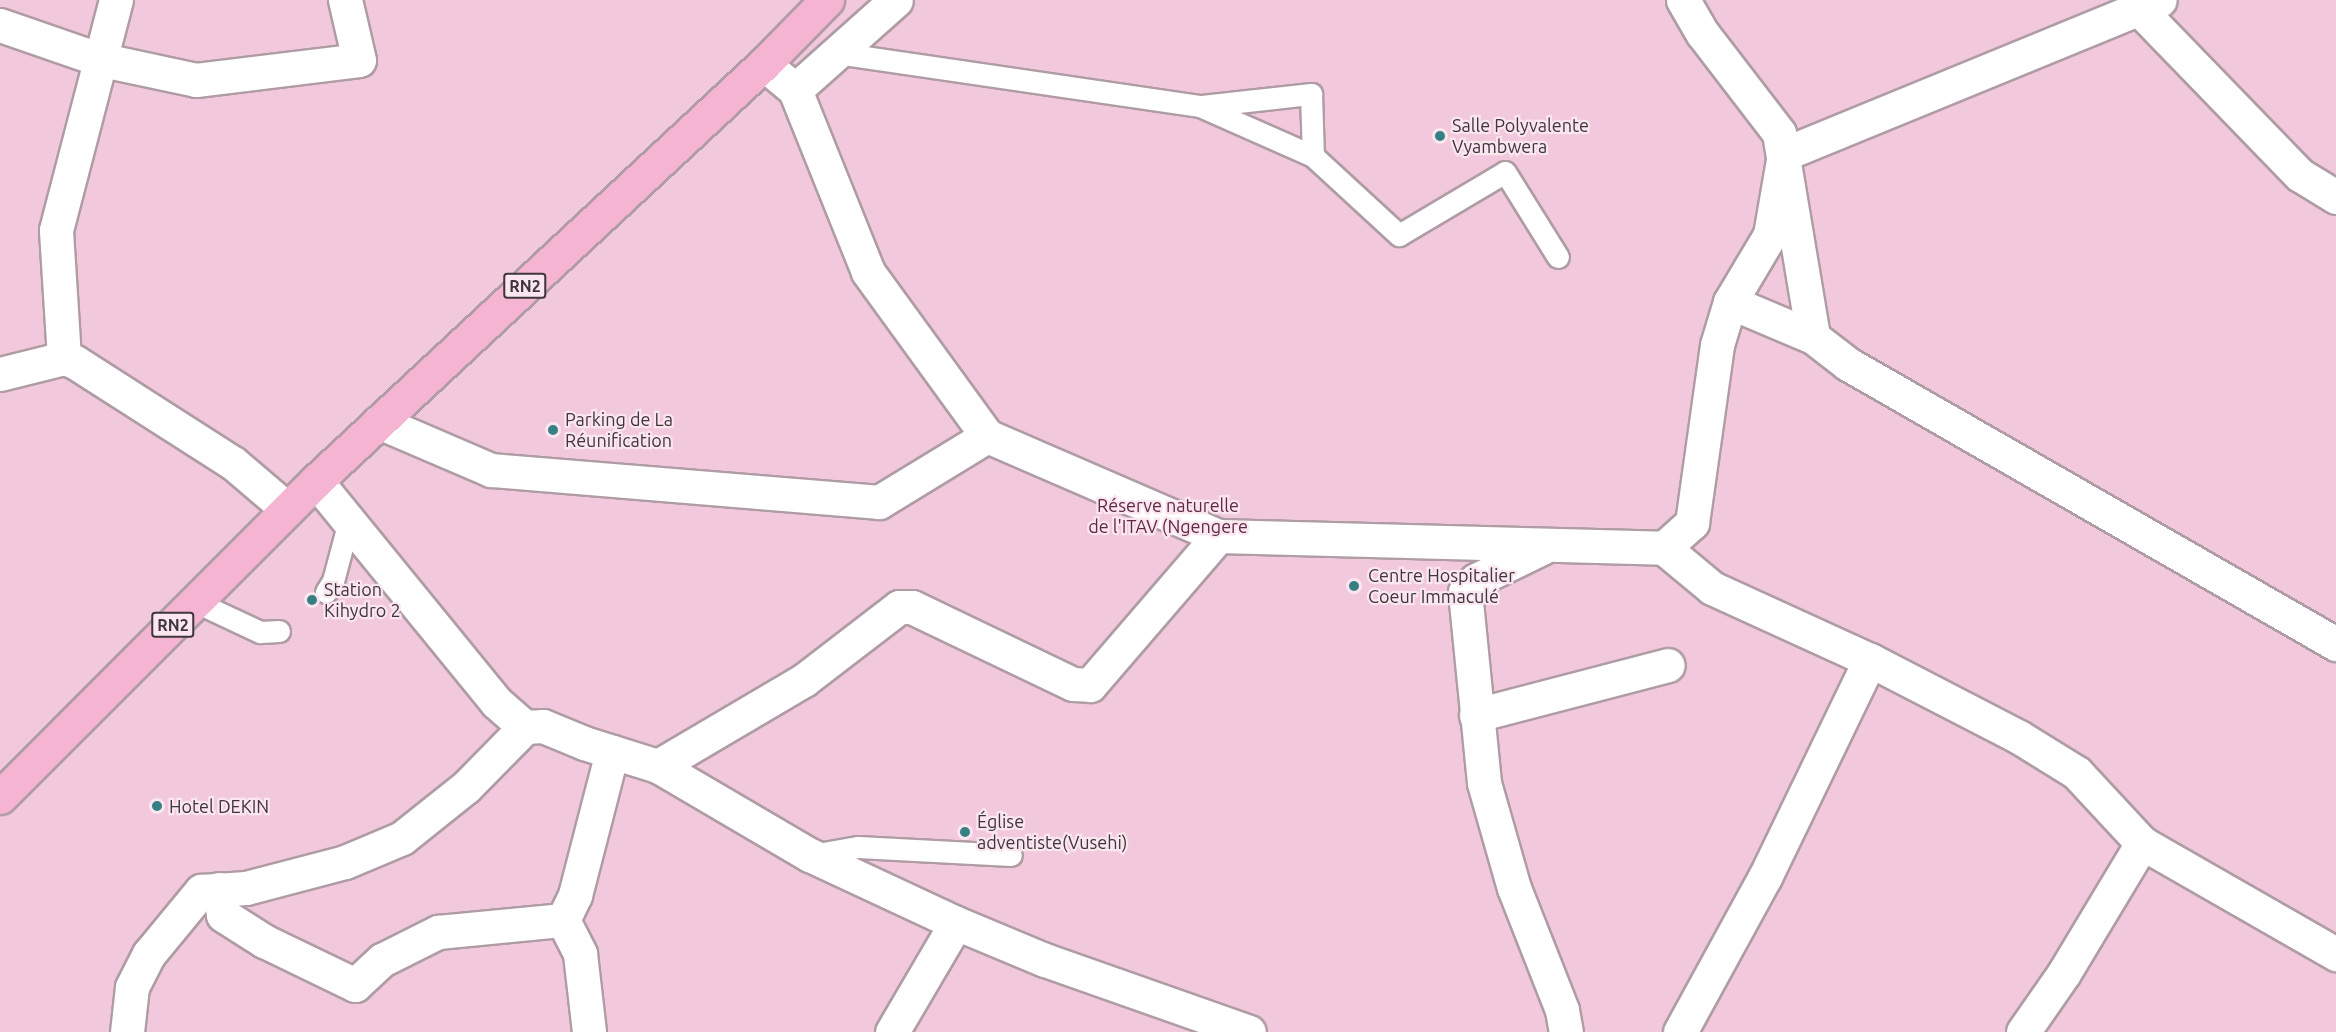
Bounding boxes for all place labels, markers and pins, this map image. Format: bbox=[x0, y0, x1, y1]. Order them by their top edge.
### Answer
place label: Salle Polyvalente Vyambwera bbox=[1452, 115, 1589, 158]
marker: Salle Polyvalente Vyambwera bbox=[1433, 129, 1447, 143]
place label: Parking de La Réunification bbox=[565, 409, 673, 452]
marker: Parking de La Réunification bbox=[546, 423, 560, 437]
place label: Centre Hospitalier Coeur Immaculé bbox=[1368, 565, 1515, 608]
marker: Centre Hospitalier Coeur Immaculé bbox=[1345, 577, 1363, 595]
place label: Station Kihydro 2 bbox=[324, 579, 401, 622]
marker: Station Kihydro 2 bbox=[305, 593, 319, 607]
place label: Hotel DEKIN bbox=[169, 795, 269, 817]
marker: Hotel DEKIN bbox=[150, 799, 164, 813]
place label: Église adventiste(Vusehi) bbox=[977, 811, 1127, 854]
marker: Église adventiste(Vusehi) bbox=[958, 825, 972, 839]

